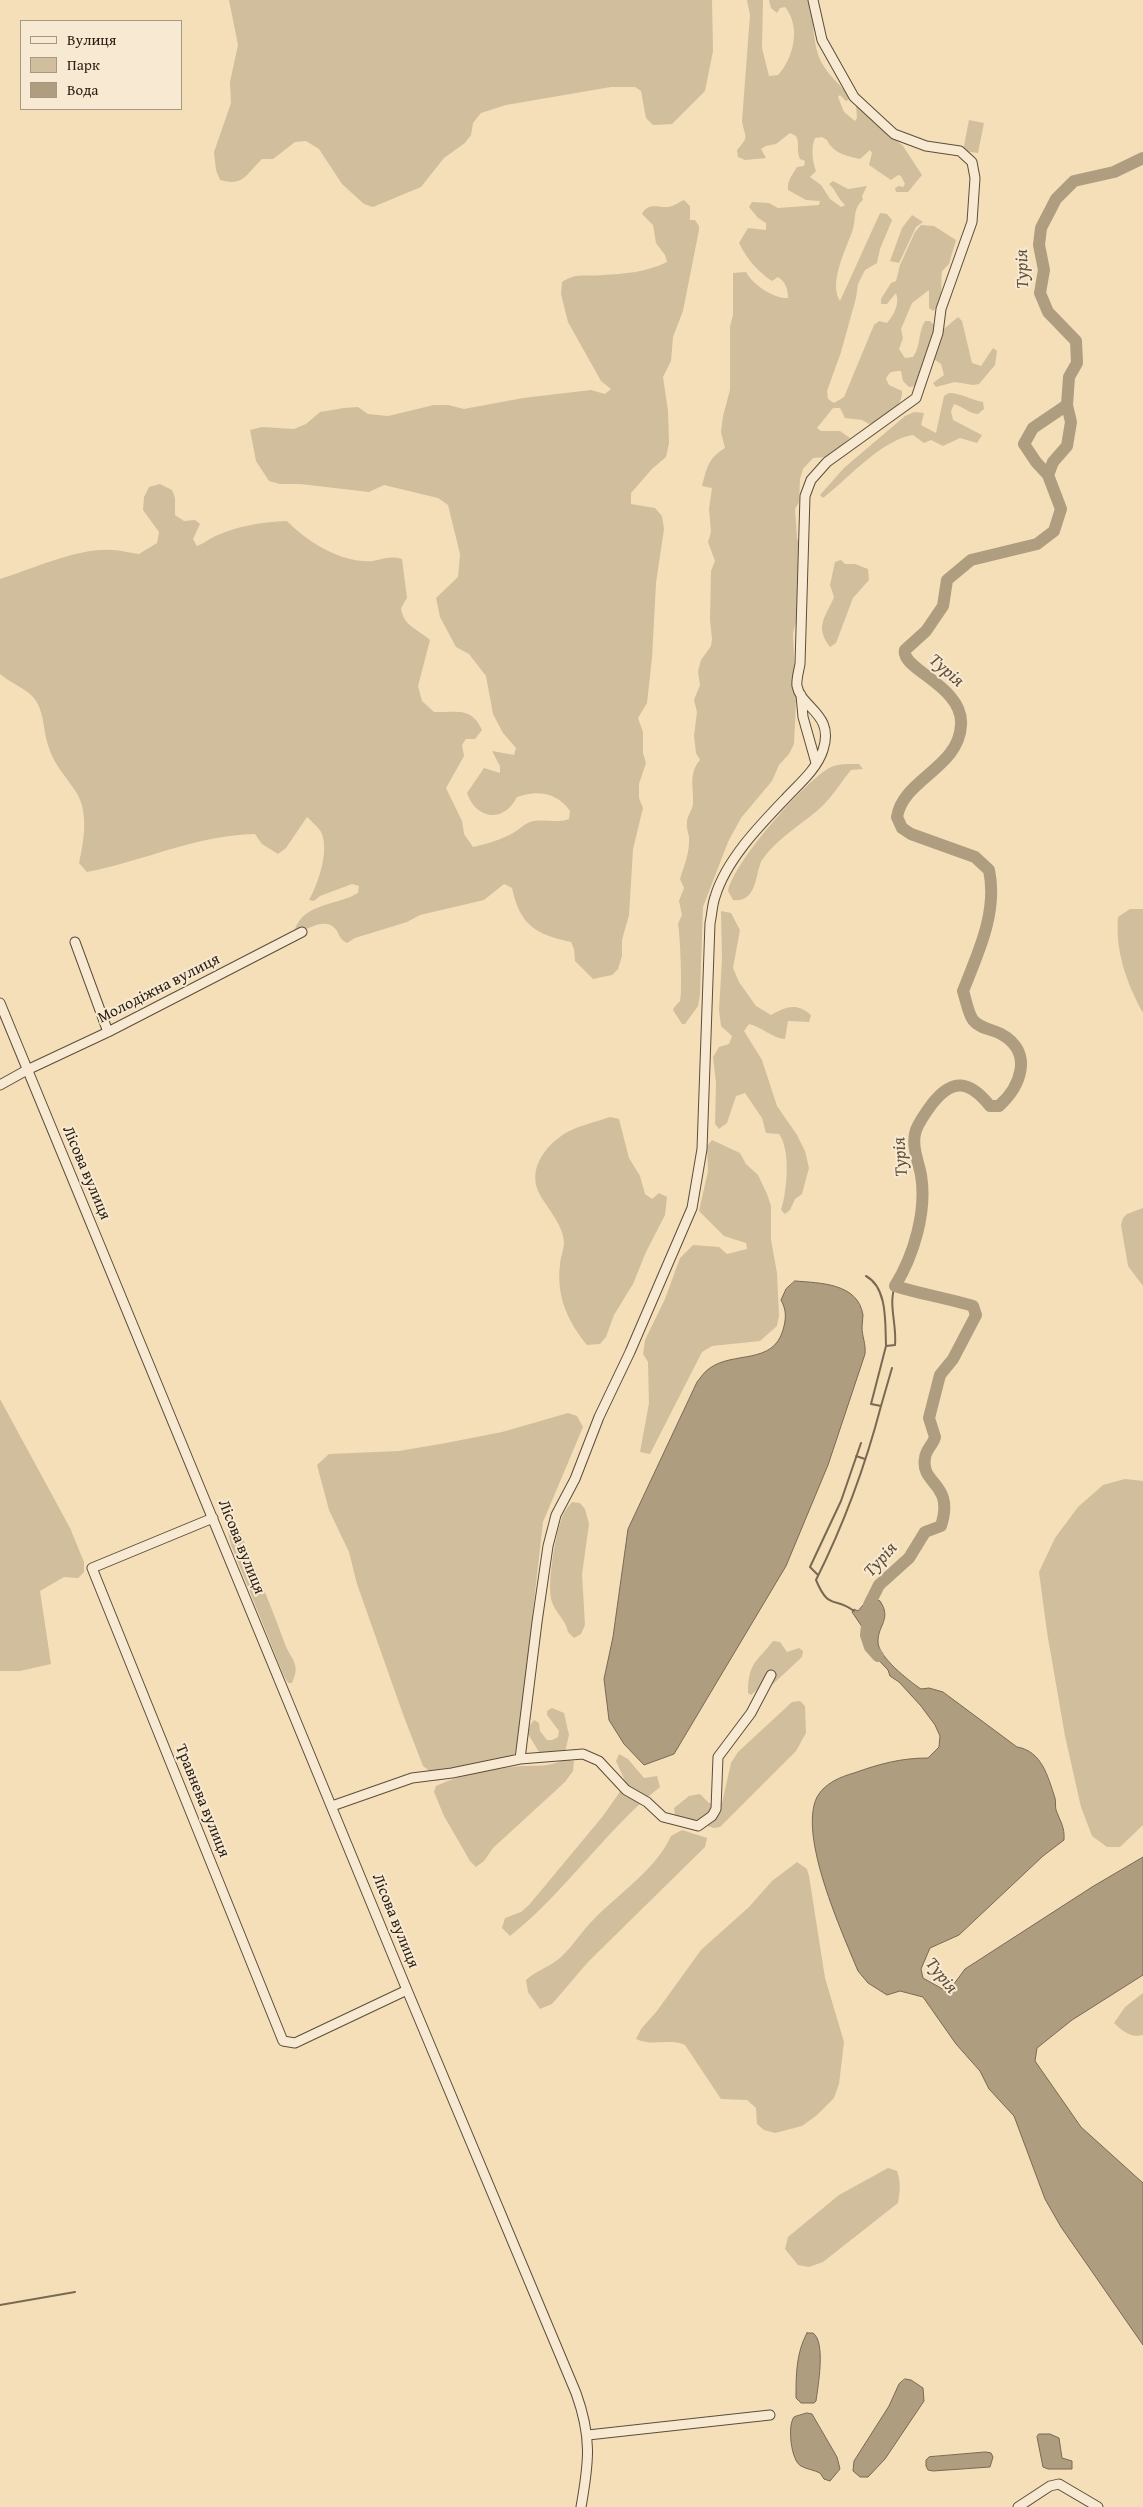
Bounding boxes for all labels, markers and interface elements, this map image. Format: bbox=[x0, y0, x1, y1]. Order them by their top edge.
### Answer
legend bbox=[20, 20, 182, 110]
text: Вулиця bbox=[67, 29, 116, 50]
text: Парк bbox=[67, 54, 100, 75]
text: Вода bbox=[67, 79, 98, 100]
water label: Турія bbox=[1012, 249, 1034, 289]
water label: Турія bbox=[924, 650, 968, 692]
street label: Молодіжна вулиця bbox=[95, 950, 223, 1028]
street label: Лісова вулиця bbox=[58, 1123, 114, 1223]
water label: Турія bbox=[889, 1136, 913, 1178]
street label: Лісова вулиця bbox=[213, 1497, 269, 1597]
water label: Турія bbox=[860, 1538, 902, 1582]
street label: Травнева вулиця bbox=[171, 1742, 233, 1860]
street label: Лісова вулиця bbox=[367, 1871, 423, 1971]
water label: Турія bbox=[920, 1954, 962, 1998]

